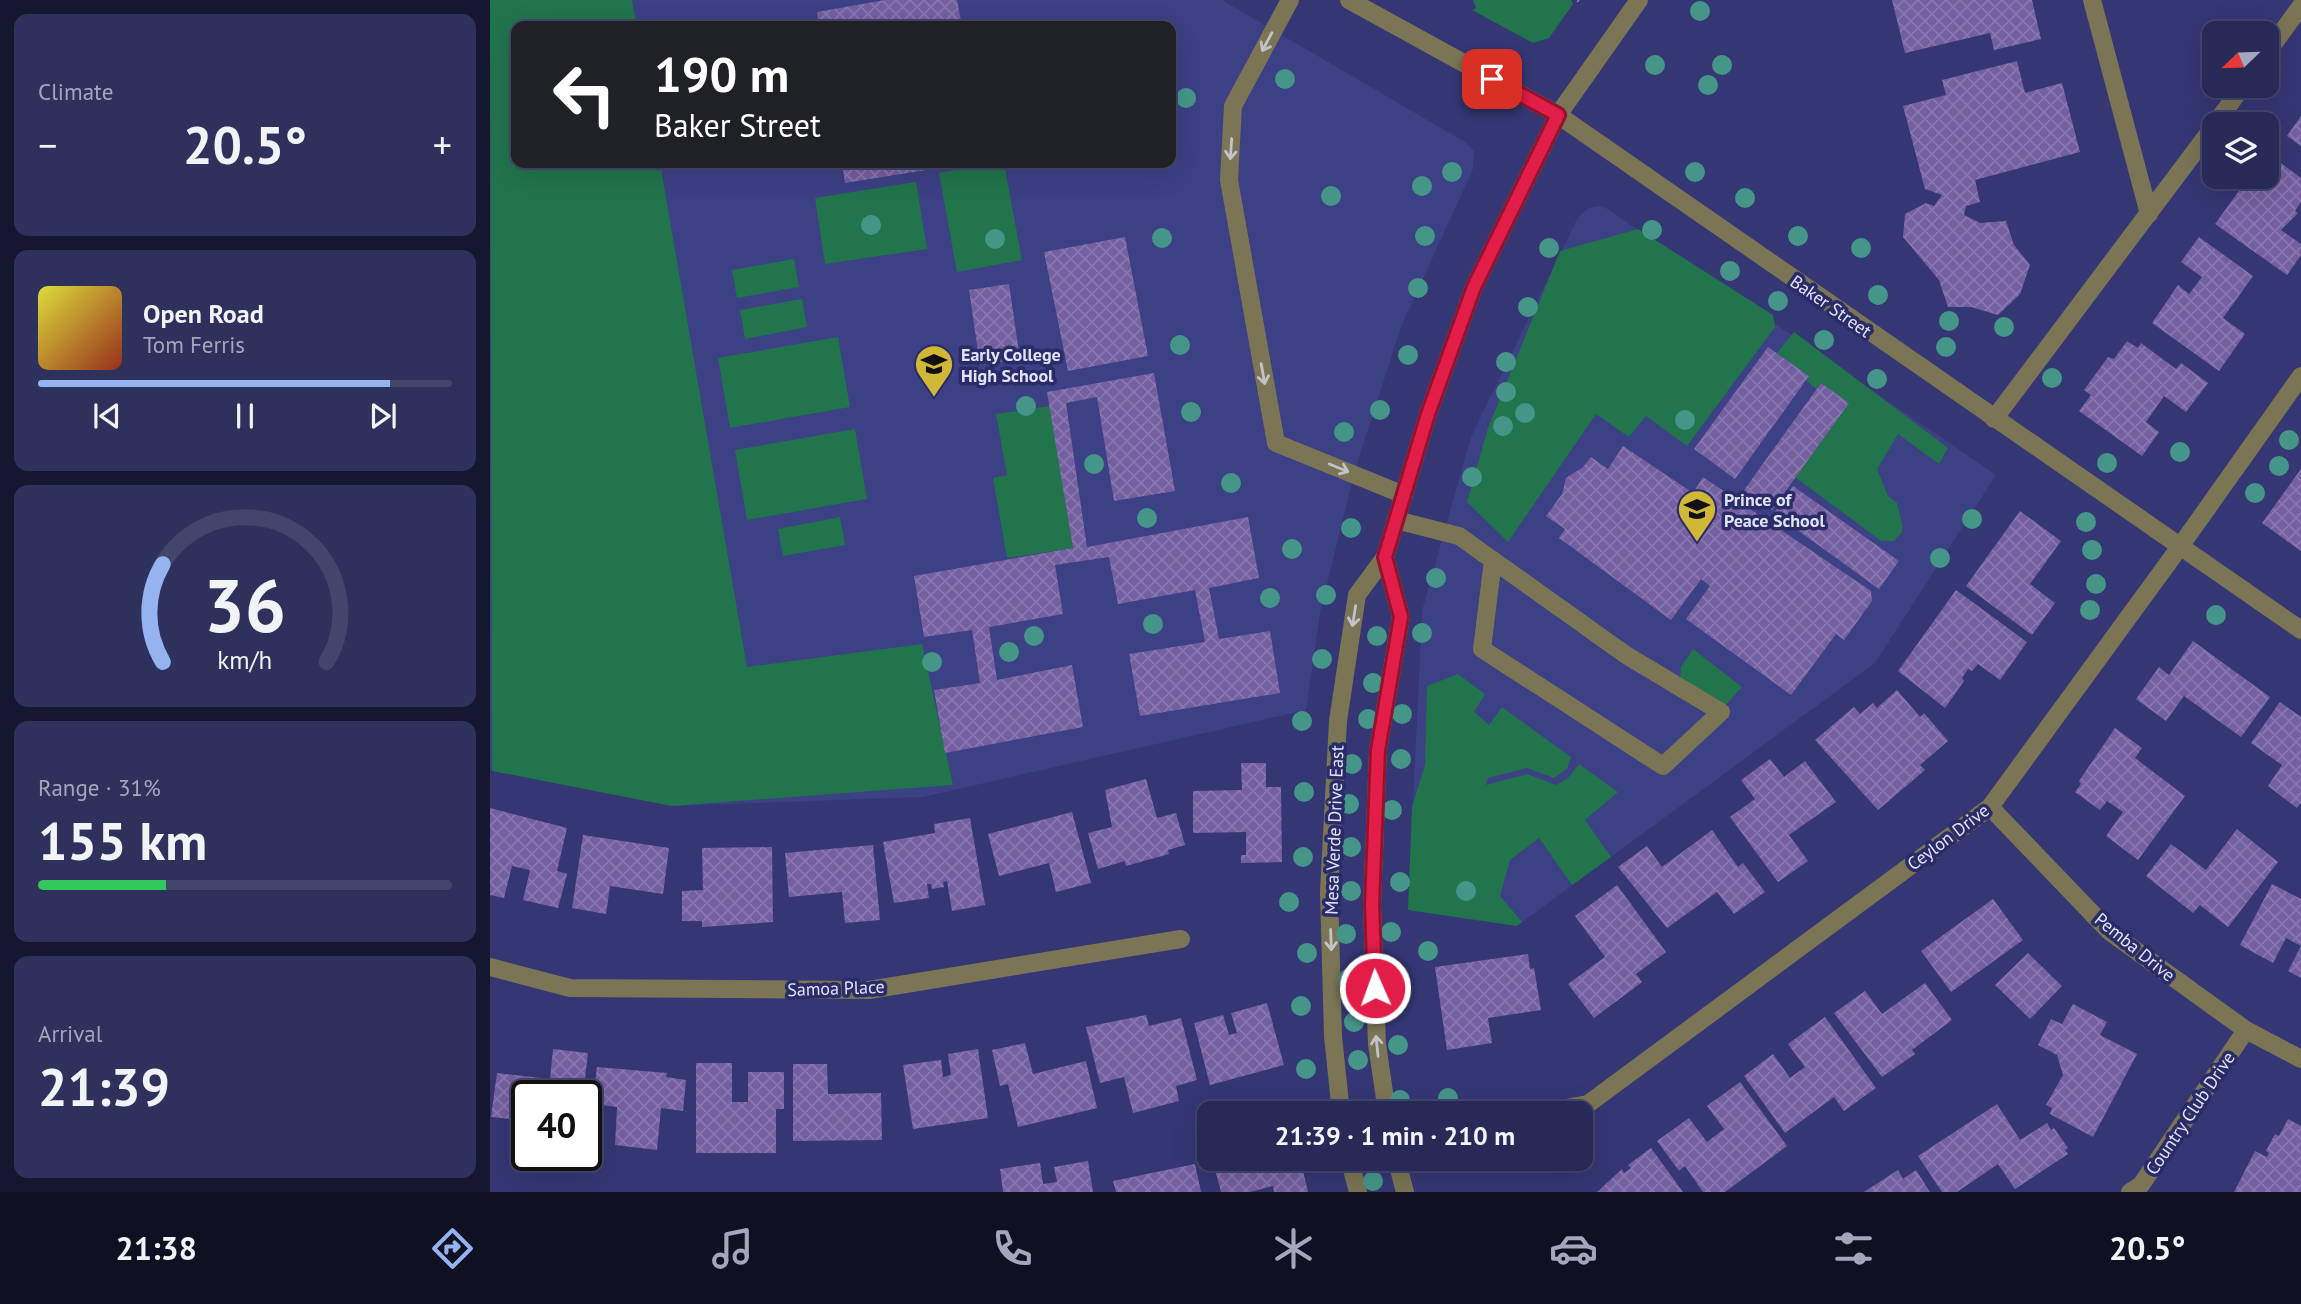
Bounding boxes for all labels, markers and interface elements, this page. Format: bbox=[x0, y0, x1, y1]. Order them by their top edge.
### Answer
north arrow bbox=[2202, 21, 2278, 98]
map controls bbox=[2202, 21, 2279, 189]
one-way arrow bbox=[1260, 31, 1274, 52]
text: 190 m bbox=[654, 42, 789, 106]
icon: left bbox=[539, 49, 630, 140]
pin bbox=[1462, 49, 1522, 109]
icon: arrive bbox=[1473, 60, 1511, 98]
text: Climate bbox=[38, 77, 113, 106]
text: Baker Street bbox=[654, 104, 821, 146]
text: 20.5° bbox=[183, 111, 307, 178]
button: layers bbox=[2202, 112, 2279, 189]
text: − bbox=[38, 120, 57, 169]
text: + bbox=[433, 120, 452, 169]
one-way arrow bbox=[1224, 138, 1237, 161]
street label: Baker Street bbox=[1786, 270, 1876, 342]
text: Open Road bbox=[143, 297, 264, 330]
text: Tom Ferris bbox=[143, 330, 245, 359]
school or university icon: Early College High School bbox=[913, 343, 955, 398]
place label: Early College High School bbox=[961, 343, 1061, 387]
one-way arrow bbox=[1257, 362, 1270, 385]
icon: previous bbox=[88, 397, 126, 435]
icon: pause bbox=[226, 397, 264, 435]
icon: next bbox=[364, 397, 402, 435]
one-way arrow bbox=[1327, 463, 1349, 476]
school or university icon: Prince of Peace School bbox=[1676, 488, 1718, 543]
place label: Prince of Peace School bbox=[1724, 488, 1825, 532]
text: 36 bbox=[204, 558, 286, 652]
one-way arrow bbox=[1347, 604, 1360, 627]
text: km/h bbox=[218, 644, 272, 676]
street label: Mesa Verde Drive East bbox=[1320, 745, 1348, 915]
text: Range · 31% bbox=[38, 773, 161, 802]
street label: Ceylon Drive bbox=[1902, 799, 1994, 875]
text: 155 km bbox=[38, 807, 207, 874]
street label: Pemba Drive bbox=[2090, 908, 2180, 986]
one-way arrow bbox=[1324, 928, 1337, 951]
position arrow bbox=[1338, 951, 1412, 1025]
street label: Samoa Place bbox=[787, 975, 885, 1001]
text: Arrival bbox=[38, 1019, 102, 1048]
one-way arrow bbox=[1371, 1035, 1384, 1057]
street label: Country Club Drive bbox=[2140, 1047, 2240, 1179]
text: 21:39 bbox=[38, 1053, 170, 1120]
speed limit sign: 40 bbox=[511, 1080, 602, 1171]
text: 21:39 · 1 min · 210 m bbox=[1275, 1119, 1515, 1152]
icon: directions bbox=[428, 1224, 477, 1273]
icon: music bbox=[708, 1224, 757, 1273]
icon: phone bbox=[988, 1224, 1037, 1273]
icon: climate bbox=[1269, 1224, 1318, 1273]
icon: car bbox=[1549, 1224, 1598, 1273]
icon: filters bbox=[1829, 1224, 1878, 1273]
text: 21:38 bbox=[116, 1227, 197, 1269]
text: 20.5° bbox=[2109, 1227, 2185, 1269]

